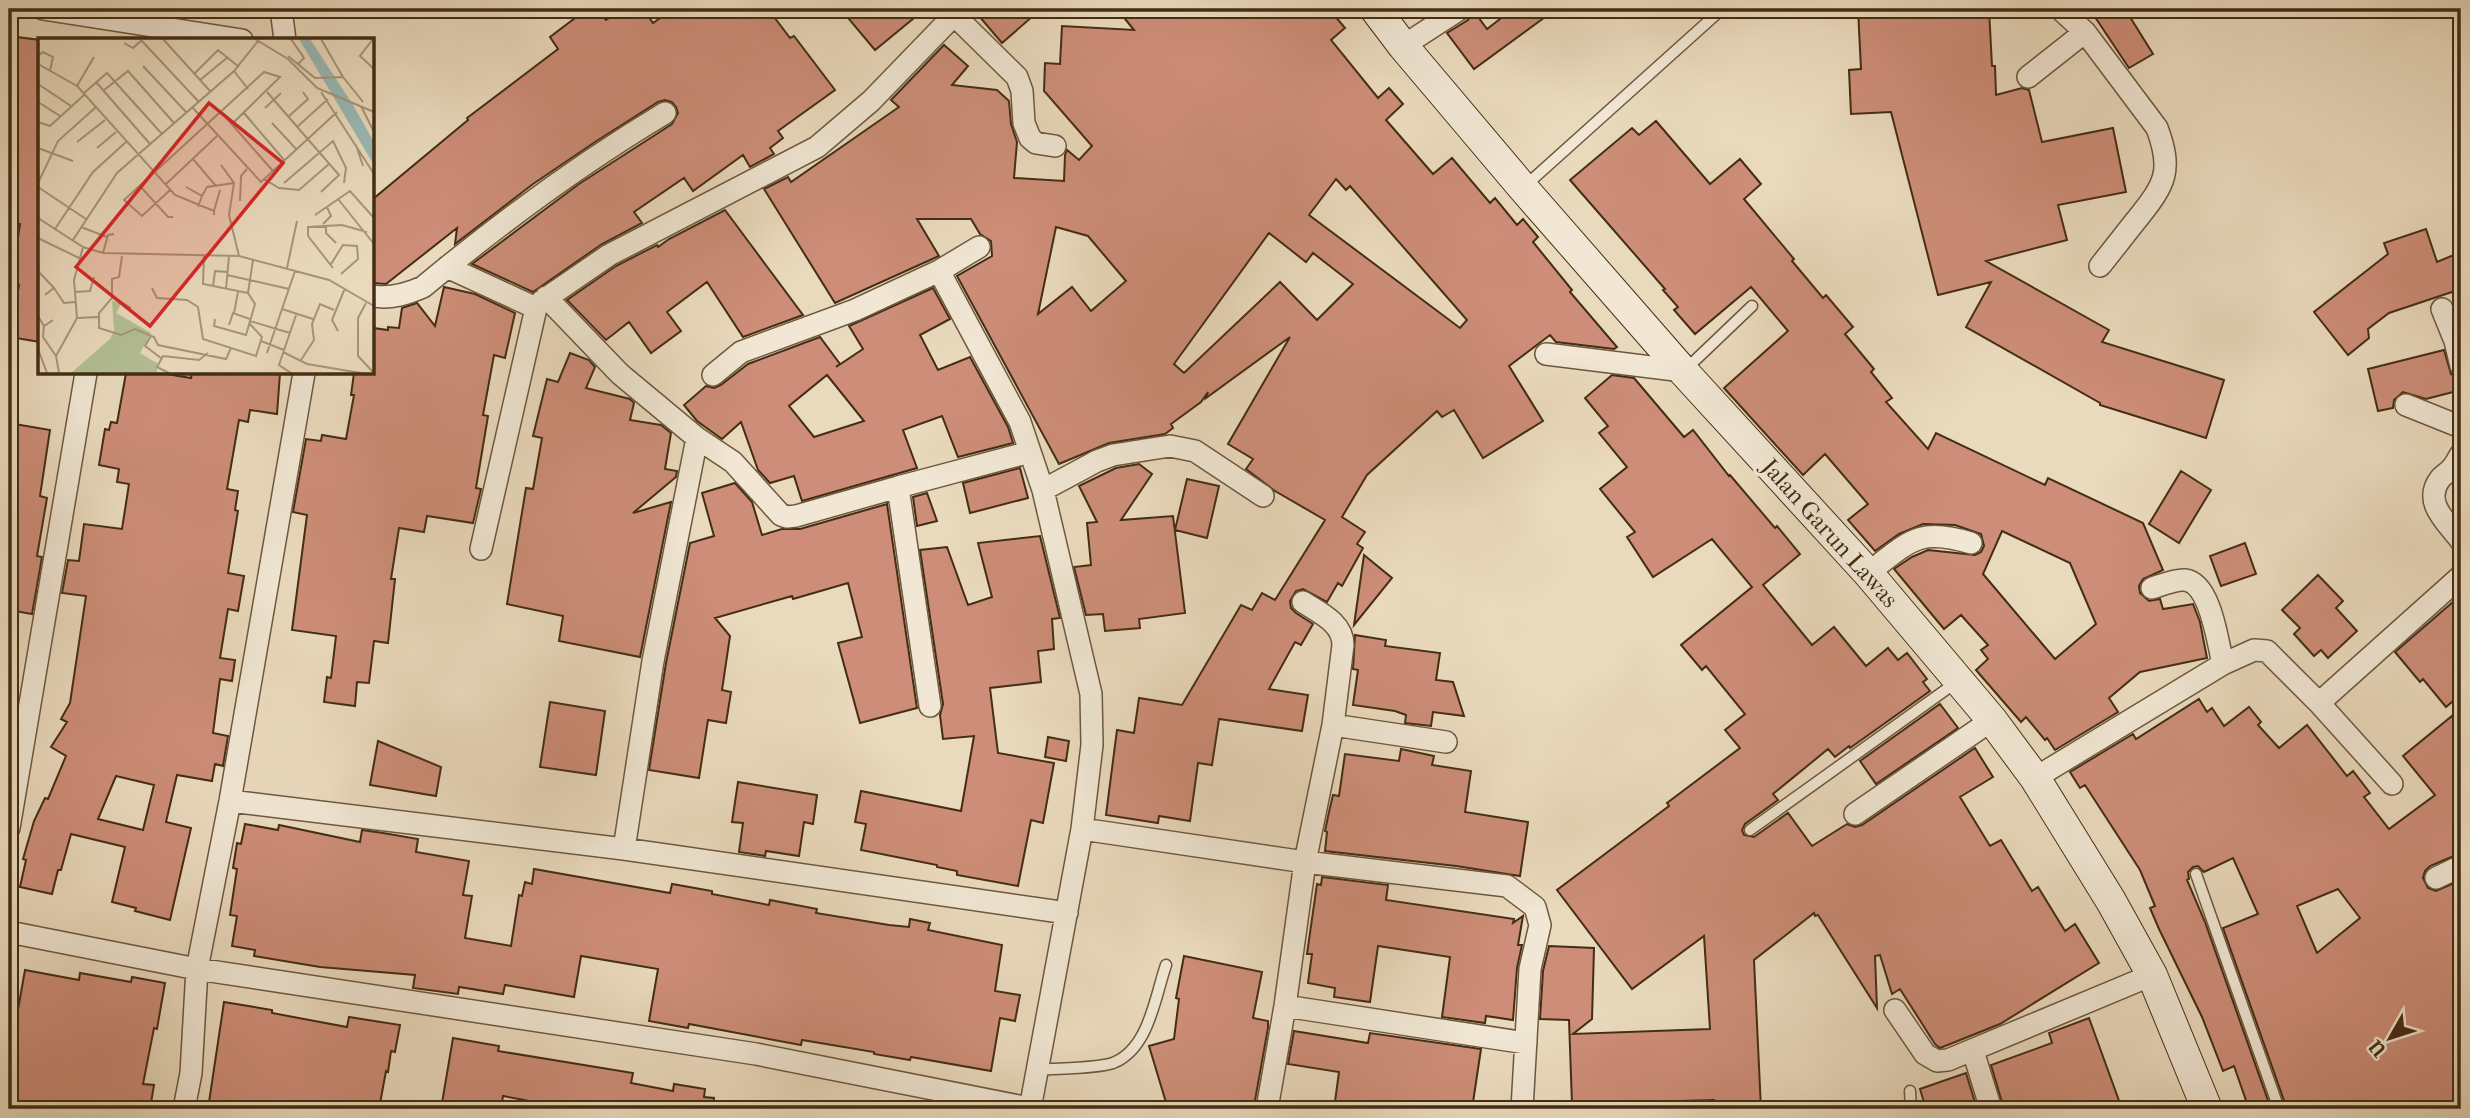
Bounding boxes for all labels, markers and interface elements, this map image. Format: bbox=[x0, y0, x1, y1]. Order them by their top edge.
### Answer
inset map bbox=[38, 38, 374, 374]
street label: Jalan Garun Lawas bbox=[1755, 451, 1904, 613]
north arrow bbox=[2354, 1002, 2424, 1072]
text: U bbox=[2364, 1035, 2391, 1062]

